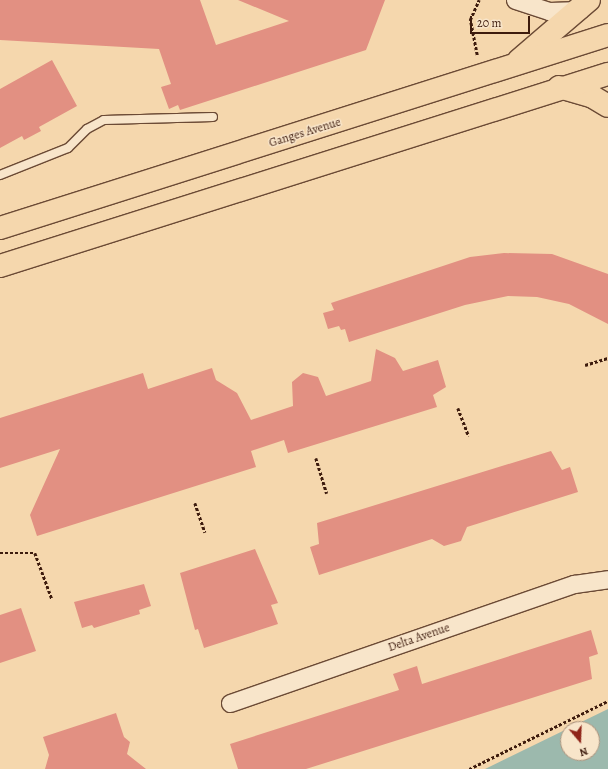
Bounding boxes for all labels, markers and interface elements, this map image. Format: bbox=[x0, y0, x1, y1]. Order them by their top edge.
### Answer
scale bar bbox=[472, 8, 532, 34]
text: 20 m bbox=[477, 15, 501, 31]
street label: Ganges Avenue bbox=[267, 115, 343, 151]
street label: Delta Avenue bbox=[386, 621, 452, 655]
north arrow bbox=[560, 721, 600, 761]
text: N bbox=[578, 743, 590, 760]

